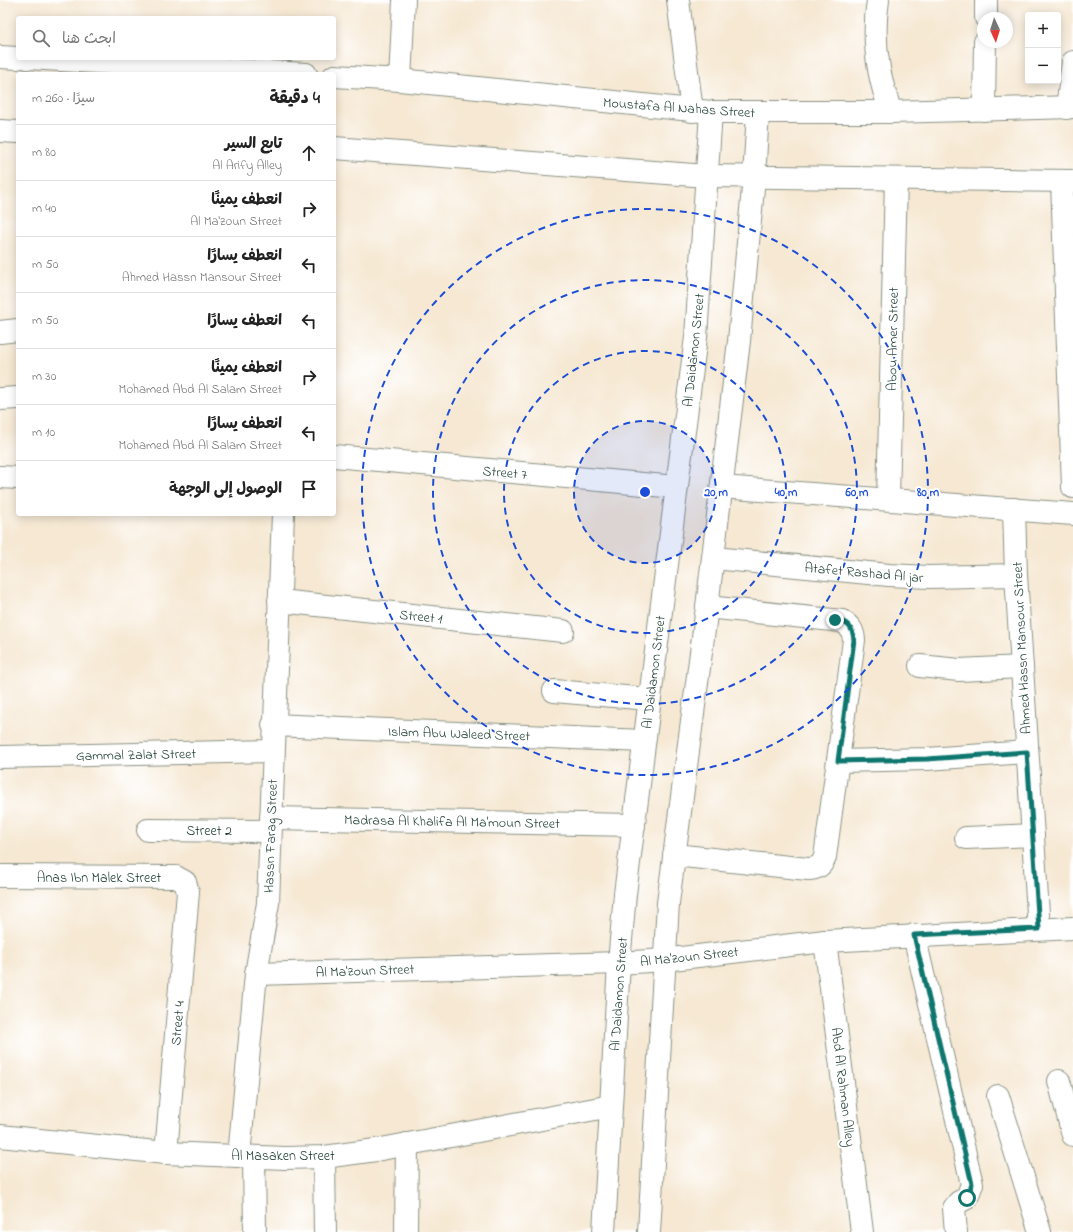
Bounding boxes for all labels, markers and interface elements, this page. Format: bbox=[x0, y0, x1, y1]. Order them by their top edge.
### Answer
north arrow bbox=[977, 12, 1013, 48]
map controls bbox=[1025, 12, 1061, 84]
button: + bbox=[1025, 12, 1061, 48]
search box bbox=[16, 16, 336, 60]
icon: search bbox=[30, 27, 52, 49]
text: ابحث هنا bbox=[62, 28, 116, 50]
button: − bbox=[1025, 48, 1061, 84]
text: 4 دقيقة bbox=[270, 86, 320, 111]
text: سيرًا · 260 m bbox=[32, 89, 95, 108]
street label: Moustafa Al Nahas Street bbox=[602, 93, 756, 124]
text: تابع السير bbox=[225, 133, 282, 155]
icon: ahead bbox=[298, 142, 320, 164]
text: 80 m bbox=[32, 143, 56, 162]
text: Al Arify Alley bbox=[212, 156, 282, 175]
text: انعطف يمينًا bbox=[211, 189, 282, 211]
icon: right bbox=[298, 198, 320, 220]
text: 40 m bbox=[32, 199, 56, 218]
text: Al Ma'zoun Street bbox=[190, 212, 282, 231]
text: انعطف يسارًا bbox=[207, 245, 282, 267]
icon: left bbox=[298, 254, 320, 276]
text: 50 m bbox=[32, 255, 58, 274]
text: Ahmed Hassn Mansour Street bbox=[122, 268, 282, 287]
street label: Abou Amer Street bbox=[882, 287, 905, 391]
street label: Al Daidamon Street bbox=[678, 292, 711, 408]
text: انعطف يسارًا bbox=[207, 310, 282, 332]
icon: left bbox=[298, 310, 320, 332]
text: 50 m bbox=[32, 311, 58, 330]
text: انعطف يمينًا bbox=[211, 357, 282, 379]
icon: right bbox=[298, 366, 320, 388]
text: 30 m bbox=[32, 367, 56, 386]
text: Mohamed Abd Al Salam Street bbox=[119, 380, 282, 399]
text: انعطف يسارًا bbox=[207, 413, 282, 435]
icon: left bbox=[298, 422, 320, 444]
text: 10 m bbox=[32, 423, 55, 442]
text: Mohamed Abd Al Salam Street bbox=[119, 436, 282, 455]
street label: Street 7 bbox=[482, 461, 528, 486]
text: الوصول إلى الوجهة bbox=[169, 478, 282, 500]
icon: arrive bbox=[298, 478, 320, 500]
text: 20 m bbox=[703, 484, 728, 502]
text: 40 m bbox=[774, 484, 798, 502]
text: 60 m bbox=[845, 484, 869, 502]
text: 80 m bbox=[916, 484, 940, 502]
centre of rings bbox=[638, 485, 652, 499]
street label: Atafet Rashad Al jar bbox=[804, 558, 925, 589]
street label: Ahmed Hassn Mansour Street bbox=[1007, 561, 1037, 735]
street label: Street 1 bbox=[398, 605, 444, 630]
route end bbox=[826, 611, 844, 629]
street label: Al Daidamon Street bbox=[637, 614, 672, 730]
street label: Islam Abu Waleed Street bbox=[388, 722, 531, 747]
street label: Gammal Zalat Street bbox=[76, 744, 197, 767]
street label: Hassn Farag Street bbox=[259, 778, 285, 893]
street label: Madrasa Al Khalifa Al Ma'moun Street bbox=[344, 810, 560, 835]
street label: Street 2 bbox=[186, 821, 232, 842]
street label: Anas Ibn Malek Street bbox=[37, 868, 161, 889]
street label: Al Daidamon Street bbox=[605, 936, 634, 1052]
street label: Al Ma'zoun Street bbox=[639, 942, 740, 973]
street label: Al Ma'zoun Street bbox=[315, 959, 415, 984]
street label: Street 4 bbox=[166, 1000, 191, 1046]
street label: Abd Al Rahman Alley bbox=[824, 1026, 860, 1148]
street label: Al Masaken Street bbox=[231, 1146, 335, 1167]
route start bbox=[958, 1189, 976, 1207]

